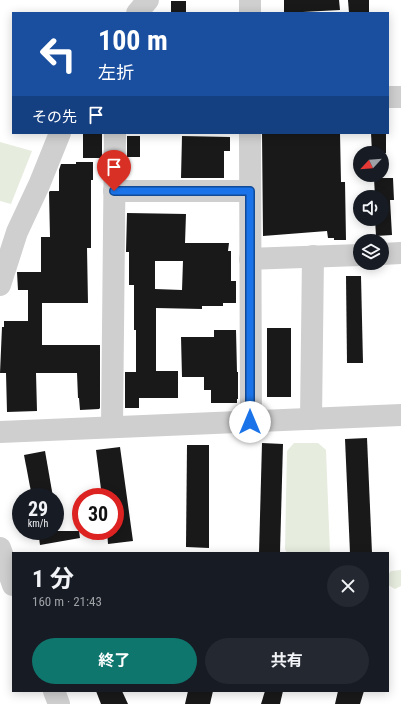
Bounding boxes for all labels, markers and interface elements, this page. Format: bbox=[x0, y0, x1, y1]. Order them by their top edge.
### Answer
text: 100 m bbox=[98, 24, 168, 57]
icon: left bbox=[32, 28, 84, 80]
text: 左折 bbox=[98, 62, 134, 83]
icon: arrive bbox=[85, 104, 107, 126]
text: その先 bbox=[32, 108, 77, 126]
north arrow bbox=[353, 146, 389, 182]
map controls bbox=[353, 146, 389, 270]
pin bbox=[97, 150, 131, 191]
icon: arrive bbox=[103, 156, 125, 178]
button: sound bbox=[353, 190, 389, 226]
button: layers bbox=[353, 234, 389, 270]
position arrow bbox=[229, 401, 271, 443]
speed limit sign: 30 bbox=[72, 488, 124, 540]
text: 29 bbox=[28, 497, 48, 521]
text: km/h bbox=[28, 518, 48, 529]
text: 1 分 bbox=[32, 565, 74, 593]
button: close bbox=[327, 565, 369, 607]
text: 160 m · 21:43 bbox=[32, 594, 102, 609]
button: 終了 bbox=[32, 638, 197, 684]
button: 共有 bbox=[205, 638, 369, 684]

